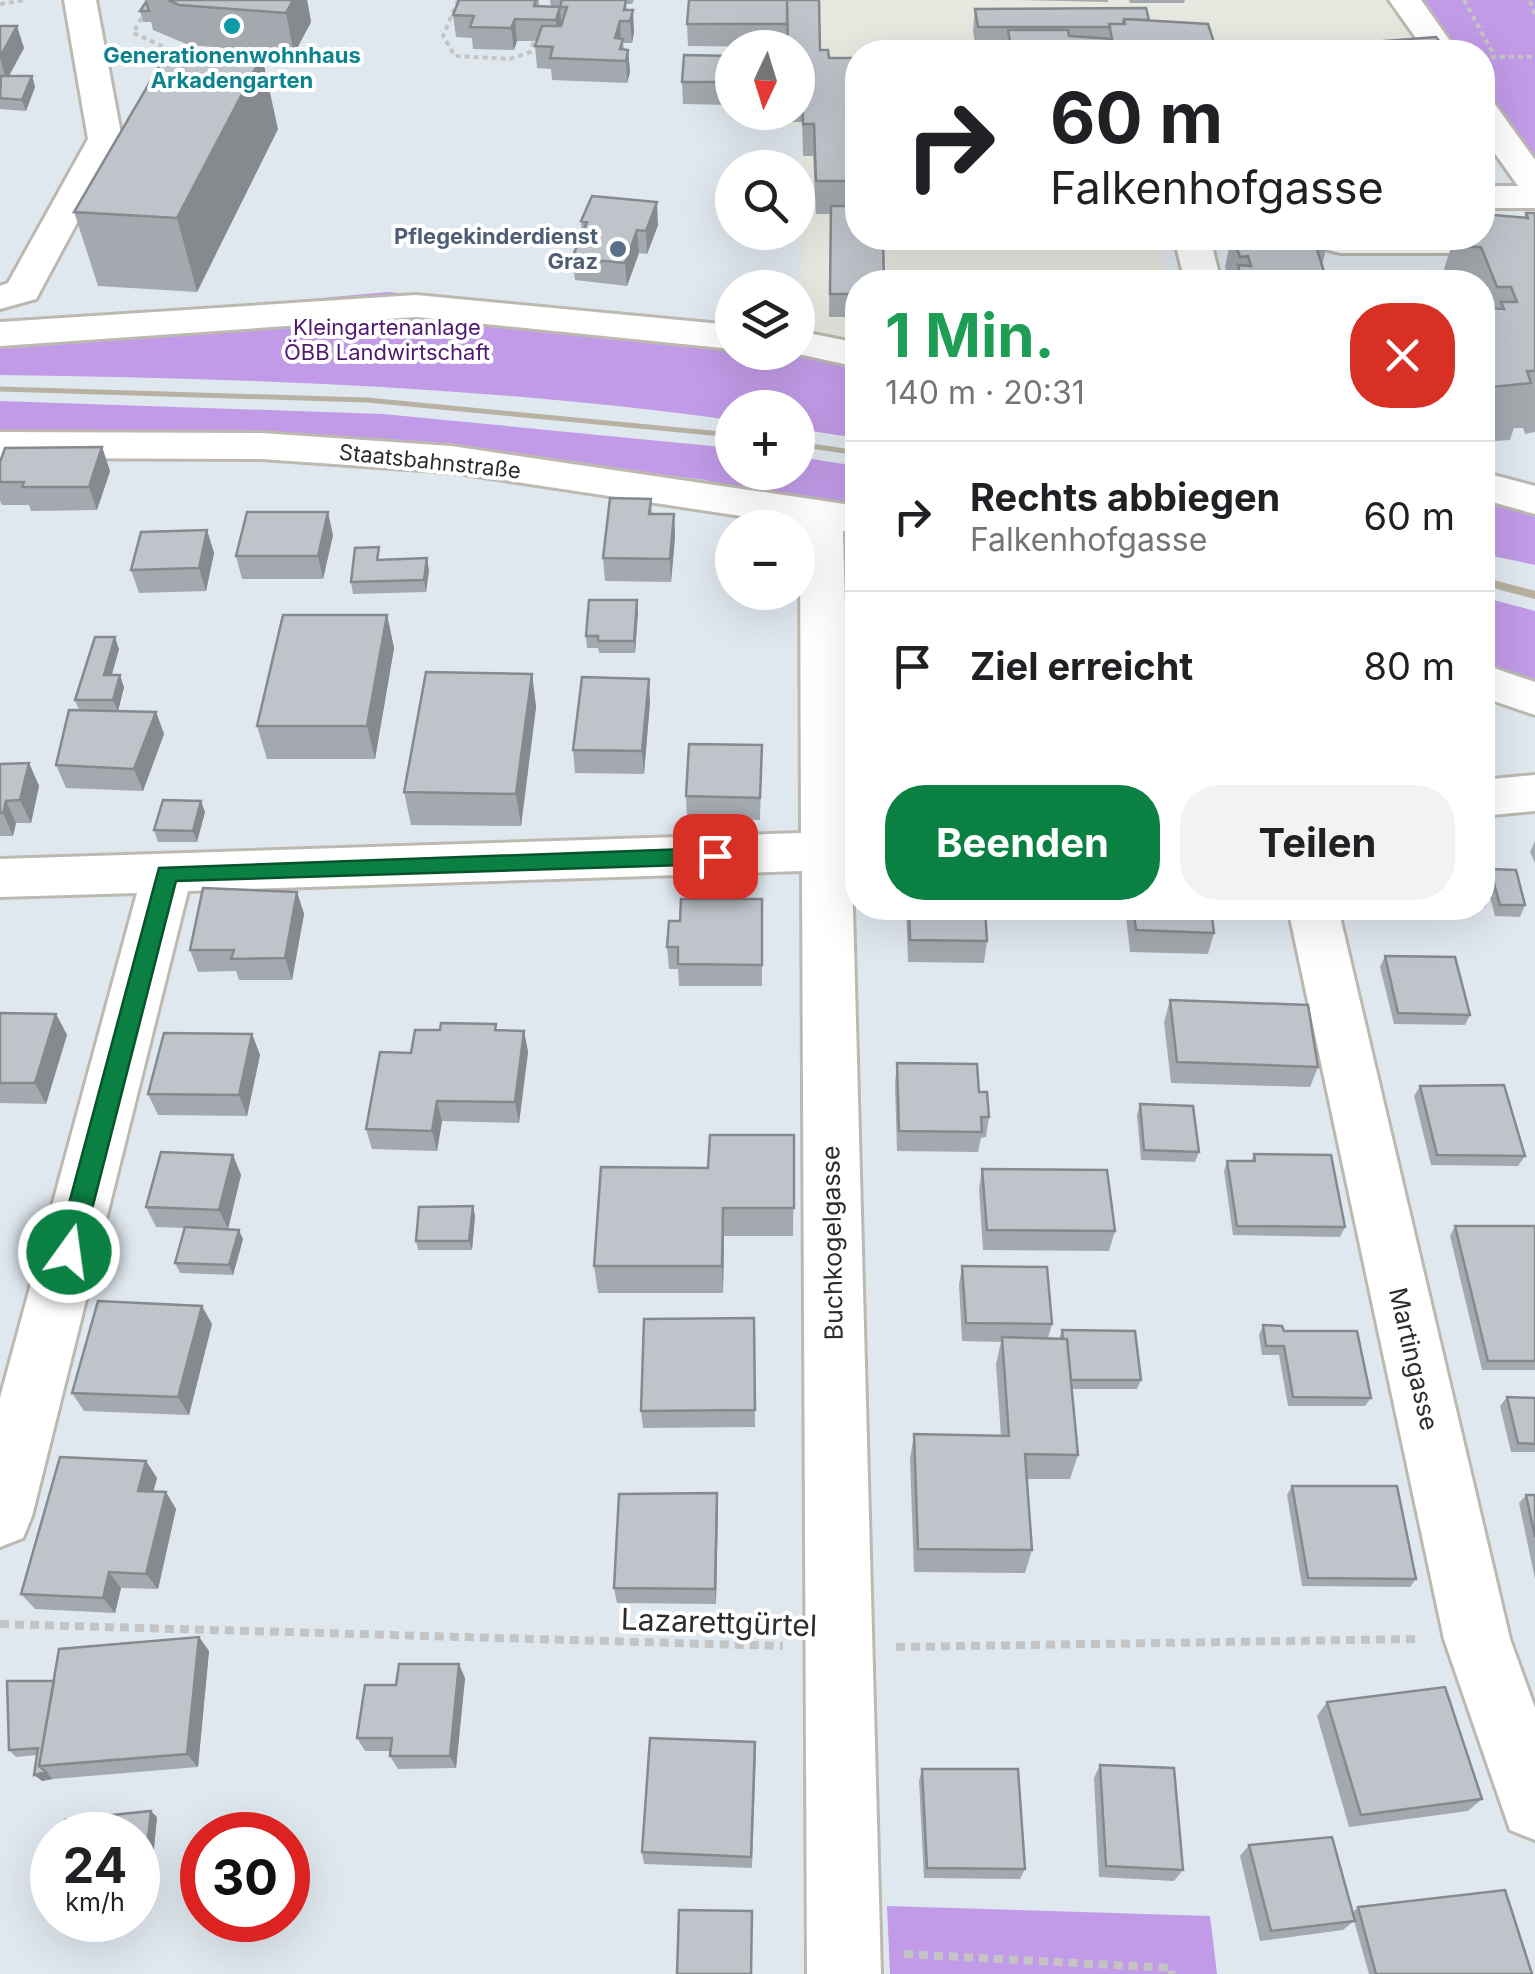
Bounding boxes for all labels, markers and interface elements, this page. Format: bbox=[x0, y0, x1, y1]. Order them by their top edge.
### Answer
marker: Generationenwohnhaus Arkadengarten bbox=[221, 15, 243, 37]
north arrow bbox=[715, 30, 815, 130]
map controls bbox=[715, 30, 815, 610]
place label: Generationenwohnhaus Arkadengarten bbox=[103, 42, 361, 93]
text: 60 m bbox=[1050, 75, 1223, 160]
icon: right bbox=[885, 80, 1015, 210]
button: search bbox=[715, 150, 815, 250]
text: Falkenhofgasse bbox=[1050, 160, 1384, 215]
place label: Pflegekinderdienst Graz bbox=[394, 223, 598, 274]
marker: Pflegekinderdienst Graz bbox=[607, 238, 629, 260]
button: layers bbox=[715, 270, 815, 370]
text: 1 Min. bbox=[885, 299, 1055, 371]
button: close bbox=[1350, 303, 1455, 408]
park label: Kleingartenanlage ÖBB Landwirtschaft bbox=[284, 314, 490, 365]
text: 140 m · 20:31 bbox=[885, 373, 1085, 412]
button: + bbox=[715, 390, 815, 490]
street label: Staatsbahnstraße bbox=[338, 439, 522, 483]
text: Rechts abbiegen bbox=[970, 474, 1280, 520]
icon: right bbox=[885, 489, 940, 544]
text: 60 m bbox=[1363, 493, 1455, 539]
button: − bbox=[715, 510, 815, 610]
text: Falkenhofgasse bbox=[970, 520, 1207, 559]
icon: arrive bbox=[885, 639, 940, 694]
text: Ziel erreicht bbox=[970, 643, 1193, 689]
text: 80 m bbox=[1364, 643, 1455, 689]
button: Beenden bbox=[885, 785, 1160, 900]
button: Teilen bbox=[1180, 785, 1455, 900]
pin bbox=[673, 814, 758, 899]
icon: arrive bbox=[688, 829, 743, 884]
street label: Buchkogelgasse bbox=[815, 1145, 849, 1341]
position arrow bbox=[17, 1200, 121, 1304]
street label: Martingasse bbox=[1383, 1285, 1445, 1433]
street label: Lazarettgürtel bbox=[620, 1601, 818, 1643]
speed limit sign: 30 bbox=[180, 1812, 310, 1942]
text: 24 bbox=[63, 1835, 127, 1895]
text: km/h bbox=[65, 1887, 125, 1917]

